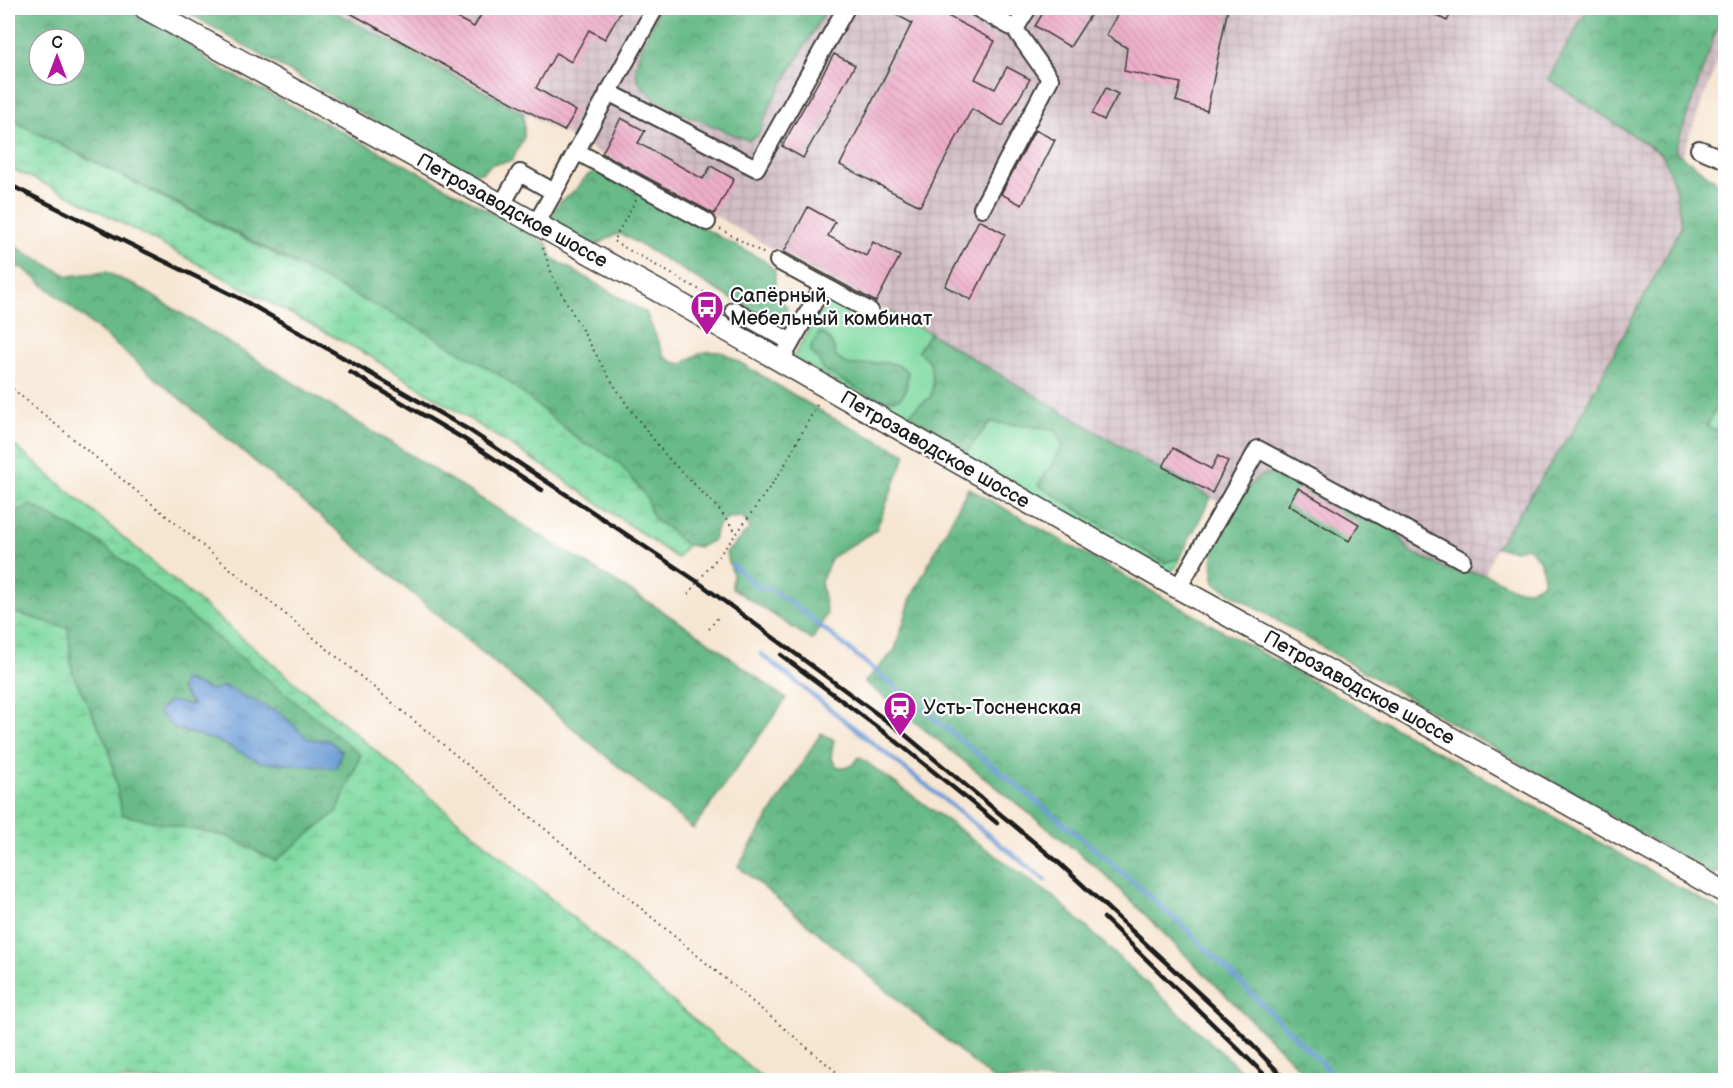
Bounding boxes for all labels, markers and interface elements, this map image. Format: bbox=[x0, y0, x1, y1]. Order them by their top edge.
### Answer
north arrow bbox=[27, 27, 87, 87]
text: С bbox=[51, 34, 63, 53]
street label: Петрозаводское шоссе bbox=[412, 148, 612, 274]
place label: Сапёрный, Мебельный комбинат bbox=[730, 284, 933, 331]
bus stop icon: Сапёрный, Мебельный комбинат bbox=[689, 289, 725, 336]
street label: Петрозаводское шоссе bbox=[836, 386, 1034, 514]
street label: Петрозаводское шоссе bbox=[1259, 625, 1459, 751]
station icon: Усть-Тосненская bbox=[882, 690, 918, 737]
place label: Усть-Тосненская bbox=[923, 696, 1081, 720]

